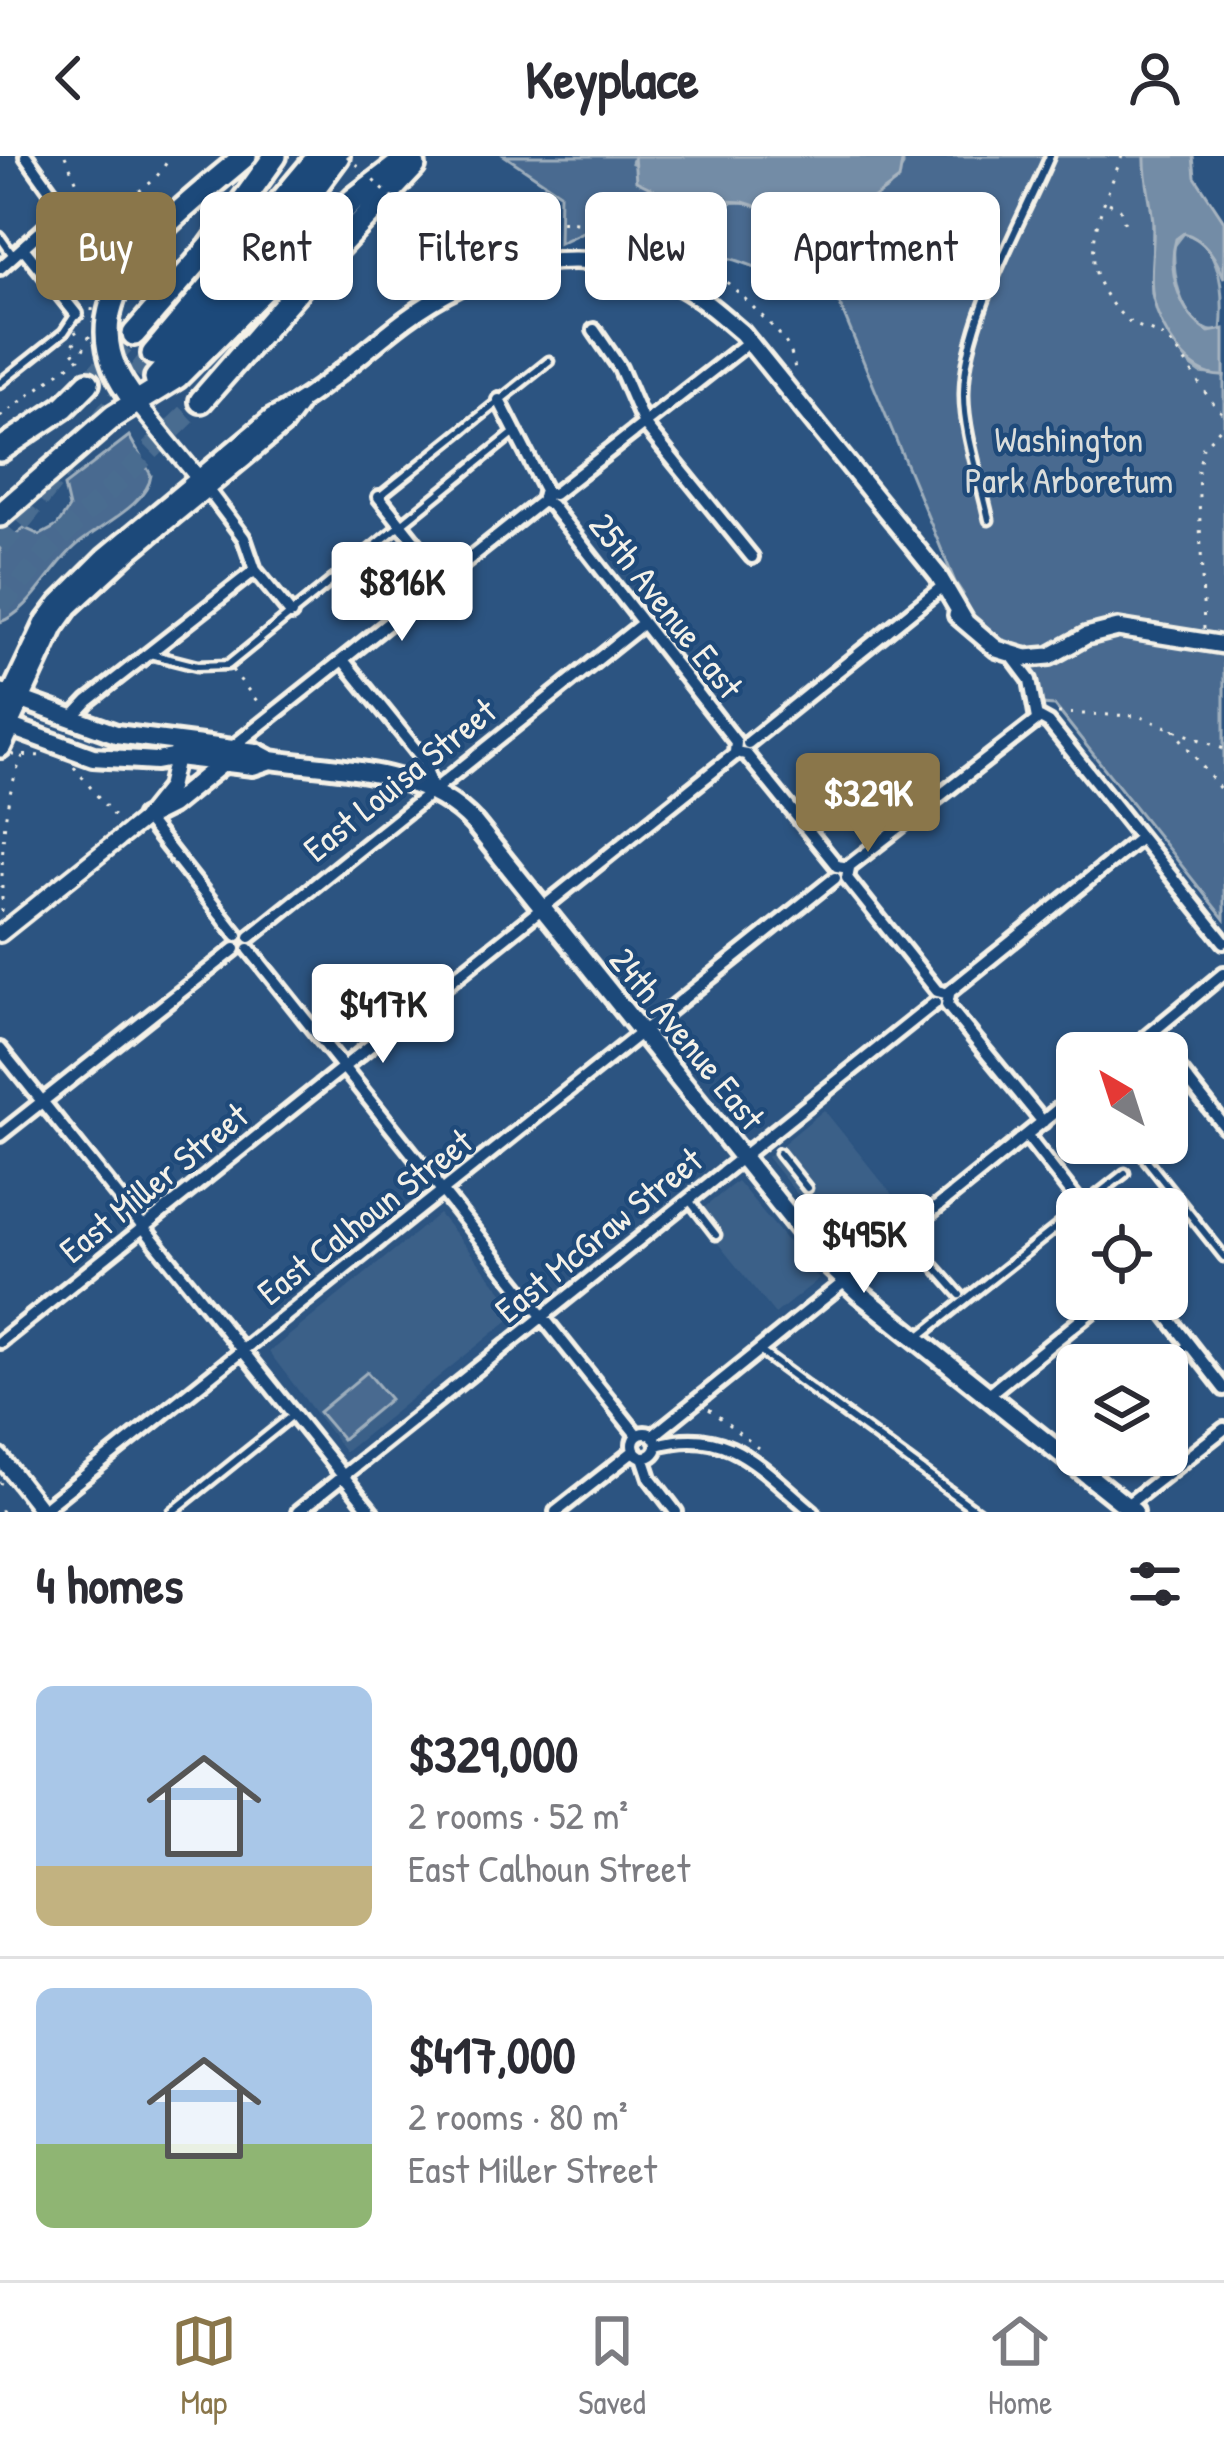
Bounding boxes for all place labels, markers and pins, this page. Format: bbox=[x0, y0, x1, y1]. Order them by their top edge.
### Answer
pin: $816K bbox=[318, 542, 486, 644]
pin: $329K bbox=[784, 753, 952, 855]
pin: $417K bbox=[299, 964, 467, 1066]
pin: $495K bbox=[780, 1194, 948, 1296]

